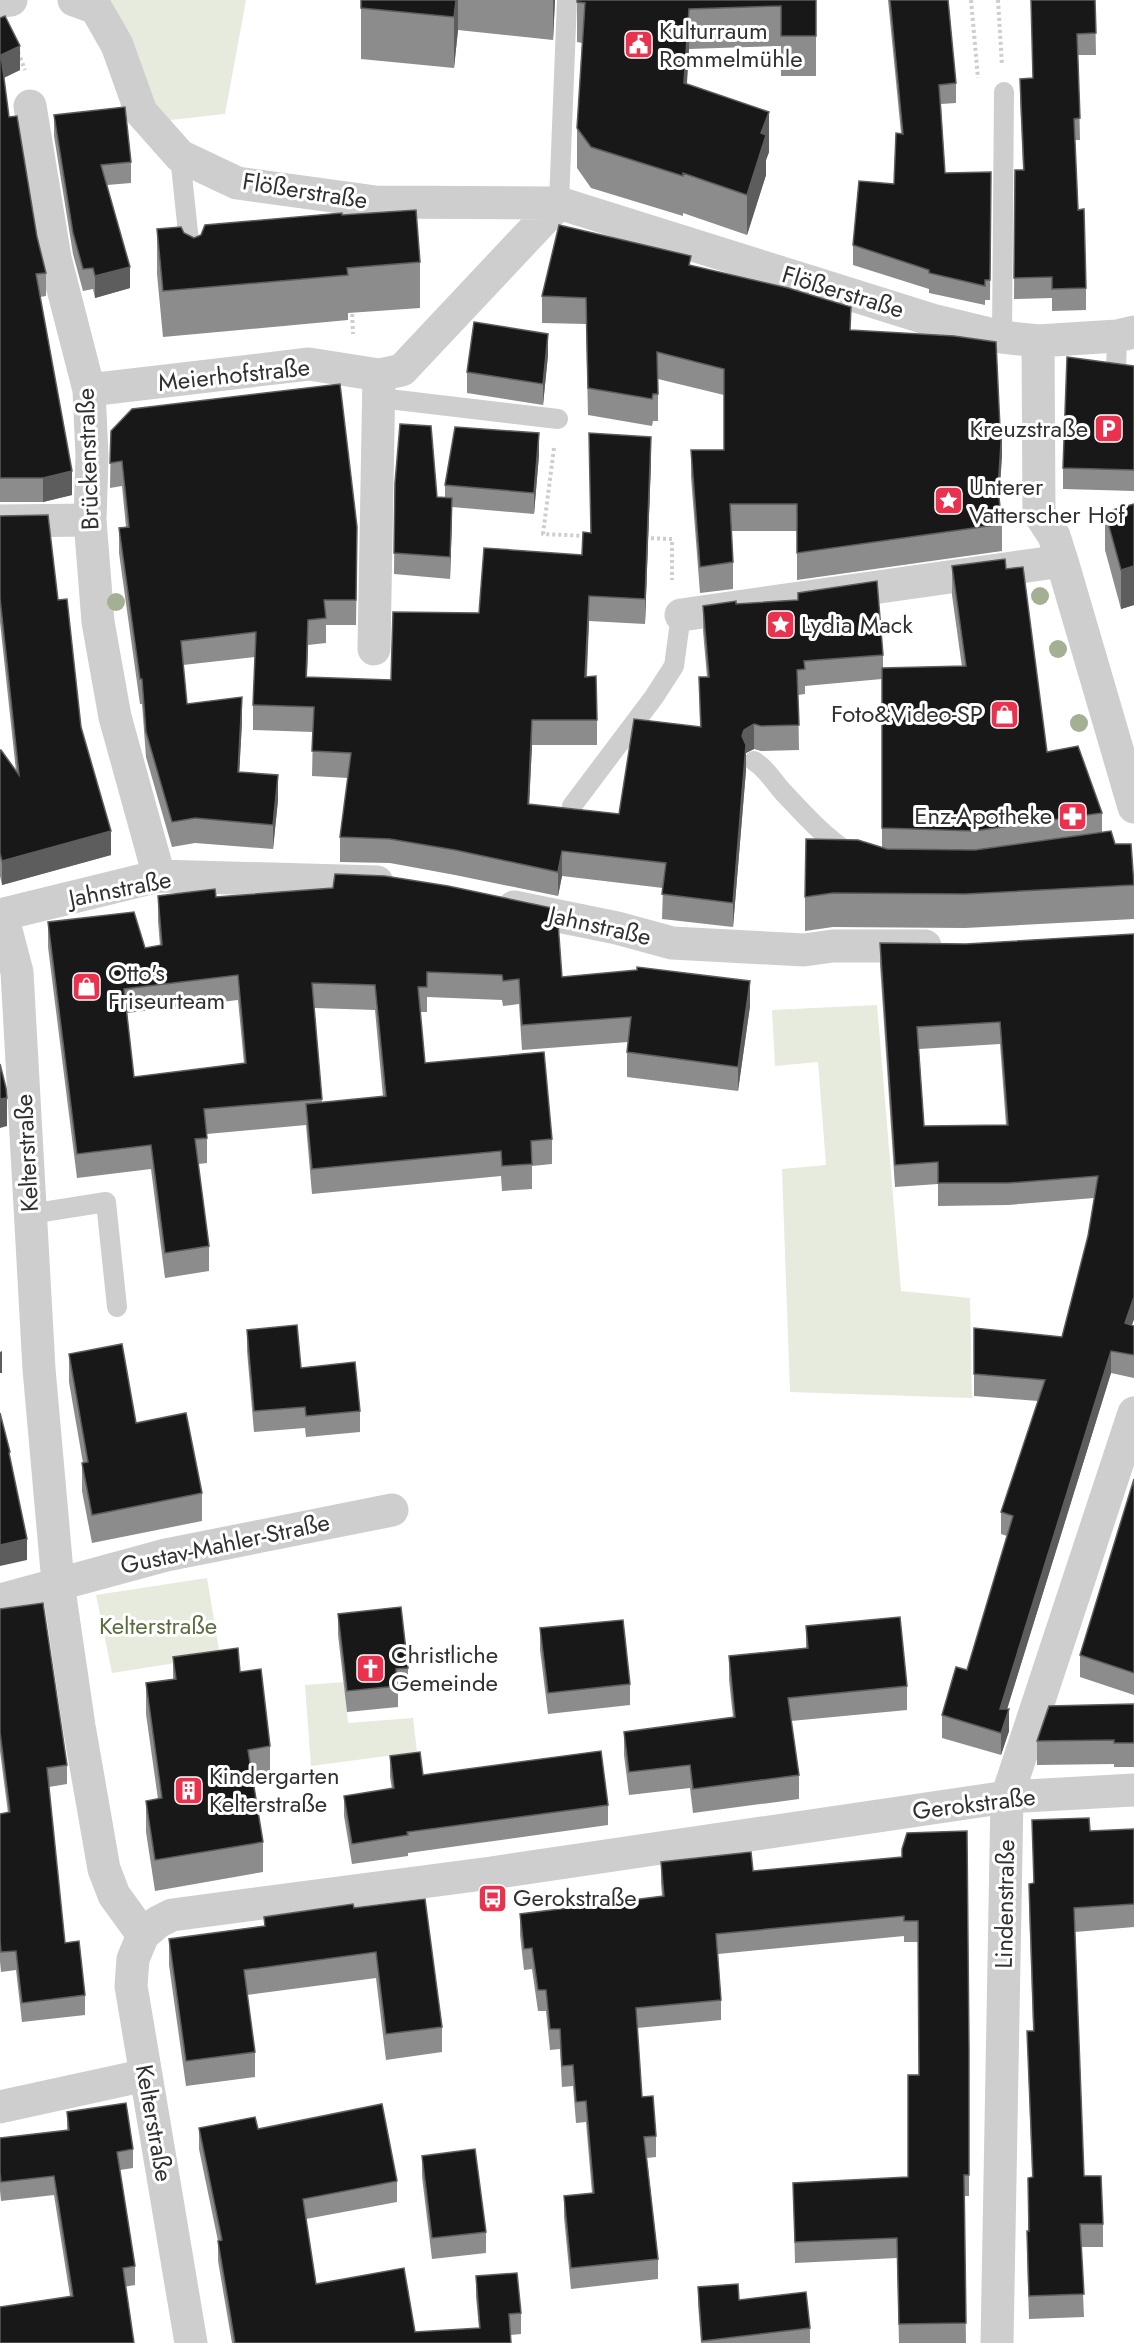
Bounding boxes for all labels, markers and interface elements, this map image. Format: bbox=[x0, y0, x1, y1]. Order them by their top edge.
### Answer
place label: Kulturraum Rommelmühle bbox=[659, 13, 803, 76]
public building icon: Kulturraum Rommelmühle bbox=[622, 29, 654, 61]
street label: Flößerstraße bbox=[240, 163, 370, 218]
street label: Flößerstraße bbox=[778, 256, 908, 327]
street label: Meierhofstraße bbox=[156, 349, 312, 400]
street label: Brückenstraße bbox=[68, 387, 107, 531]
place label: Kreuzstraße bbox=[969, 411, 1088, 446]
parking icon: Kreuzstraße bbox=[1093, 413, 1125, 445]
place label: Unterer Vatterscher Hof bbox=[969, 469, 1126, 532]
place icon: Unterer Vatterscher Hof bbox=[932, 485, 964, 517]
place label: Lydia Mack bbox=[801, 607, 913, 642]
place icon: Lydia Mack bbox=[764, 609, 796, 641]
place label: Foto&Video-SP bbox=[831, 696, 983, 731]
shop icon: Foto&Video-SP bbox=[988, 698, 1020, 730]
place label: Enz-Apotheke bbox=[914, 798, 1052, 833]
pharmacy icon: Enz-Apotheke bbox=[1057, 800, 1089, 832]
street label: Jahnstraße bbox=[63, 861, 174, 916]
street label: Jahnstraße bbox=[543, 896, 655, 954]
place label: Otto's Friseurteam bbox=[108, 955, 225, 1018]
shop icon: Otto's Friseurteam bbox=[71, 971, 103, 1003]
street label: Kelterstraße bbox=[6, 1093, 47, 1213]
street label: Gustav-Mahler-Straße bbox=[117, 1504, 333, 1583]
park label: Kelterstraße bbox=[99, 1608, 217, 1643]
place label: Christliche Gemeinde bbox=[391, 1637, 498, 1700]
church icon: Christliche Gemeinde bbox=[354, 1653, 386, 1685]
place label: Kindergarten Kelterstraße bbox=[209, 1758, 340, 1821]
building icon: Kindergarten Kelterstraße bbox=[172, 1774, 204, 1806]
street label: Gerokstraße bbox=[910, 1779, 1037, 1828]
street label: Lindenstraße bbox=[986, 1839, 1023, 1969]
place label: Gerokstraße bbox=[513, 1880, 637, 1915]
bus stop icon: Gerokstraße bbox=[476, 1882, 508, 1914]
street label: Kelterstraße bbox=[127, 2062, 182, 2184]

